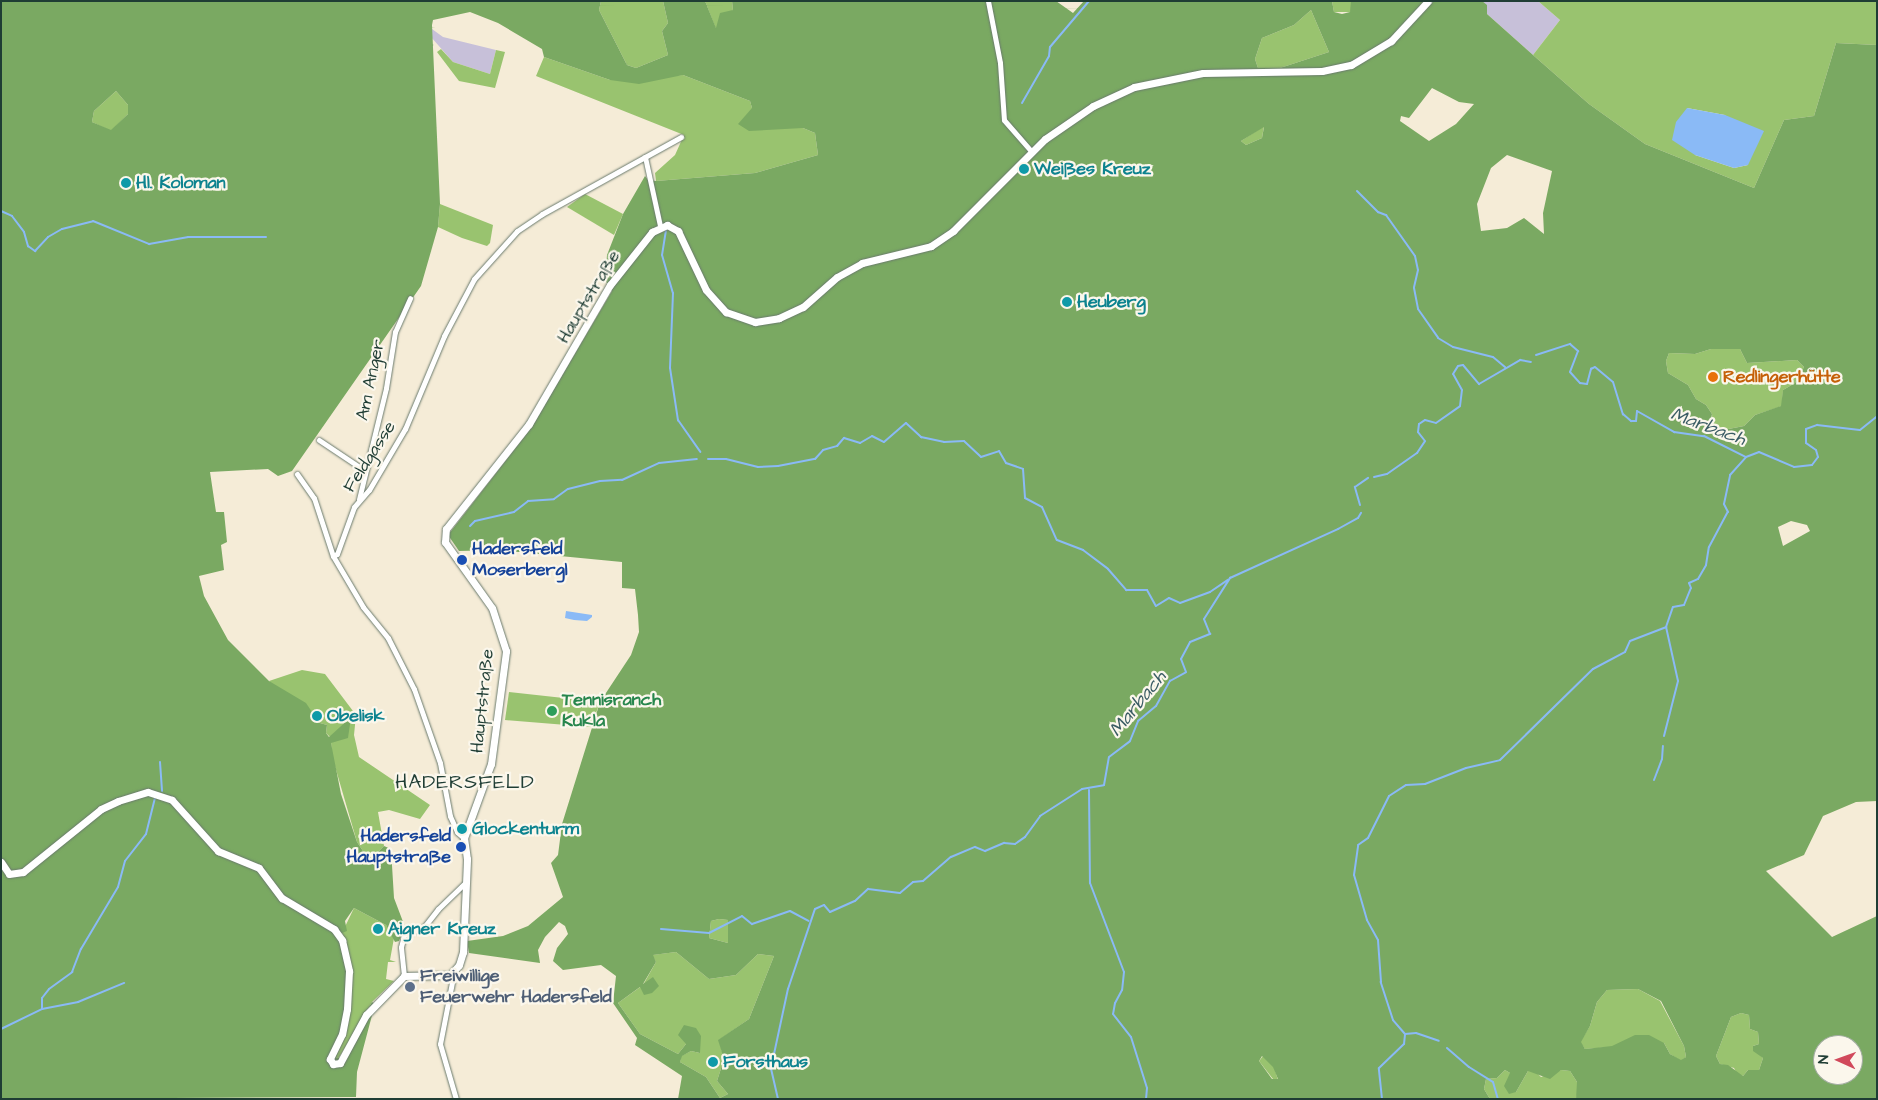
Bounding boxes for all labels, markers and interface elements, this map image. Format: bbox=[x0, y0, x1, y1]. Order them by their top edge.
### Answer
place label: Weißes Kreuz bbox=[1034, 158, 1151, 180]
marker: Weißes Kreuz bbox=[1018, 163, 1030, 175]
place label: Hl. Koloman bbox=[136, 172, 226, 194]
marker: Hl. Koloman bbox=[120, 177, 132, 189]
street label: Hauptstraße bbox=[553, 247, 625, 347]
place label: Heuberg bbox=[1077, 291, 1146, 313]
marker: Heuberg bbox=[1061, 296, 1073, 308]
street label: Am Anger bbox=[352, 338, 390, 422]
place label: Redlingerhütte bbox=[1723, 366, 1841, 388]
marker: Redlingerhütte bbox=[1707, 371, 1719, 383]
water label: Marbach bbox=[1668, 403, 1748, 451]
street label: Feldgasse bbox=[339, 417, 401, 497]
place label: Hadersfeld Moserbergl bbox=[472, 539, 568, 582]
marker: Hadersfeld Moserbergl bbox=[456, 554, 468, 566]
street label: Hauptstraße bbox=[467, 648, 499, 754]
water label: Marbach bbox=[1105, 667, 1171, 741]
place label: Tennisranch Kukla bbox=[562, 690, 661, 732]
place label: Obelisk bbox=[327, 705, 385, 727]
marker: Tennisranch Kukla bbox=[546, 705, 558, 717]
marker: Obelisk bbox=[311, 710, 323, 722]
district label: HADERSFELD bbox=[394, 770, 536, 794]
place label: Glockenturm bbox=[472, 818, 579, 840]
marker: Glockenturm bbox=[456, 823, 468, 835]
place label: Hadersfeld Hauptstraße bbox=[347, 826, 451, 869]
marker: Hadersfeld Hauptstraße bbox=[455, 841, 467, 853]
place label: Aigner Kreuz bbox=[388, 918, 496, 940]
marker: Aigner Kreuz bbox=[372, 923, 384, 935]
place label: Freiwillige Feuerwehr Hadersfeld bbox=[420, 966, 612, 1009]
marker: Freiwillige Feuerwehr Hadersfeld bbox=[404, 981, 416, 993]
north arrow bbox=[1813, 1035, 1863, 1085]
place label: Forsthaus bbox=[723, 1051, 808, 1073]
text: N bbox=[1814, 1055, 1834, 1064]
marker: Forsthaus bbox=[707, 1056, 719, 1068]

